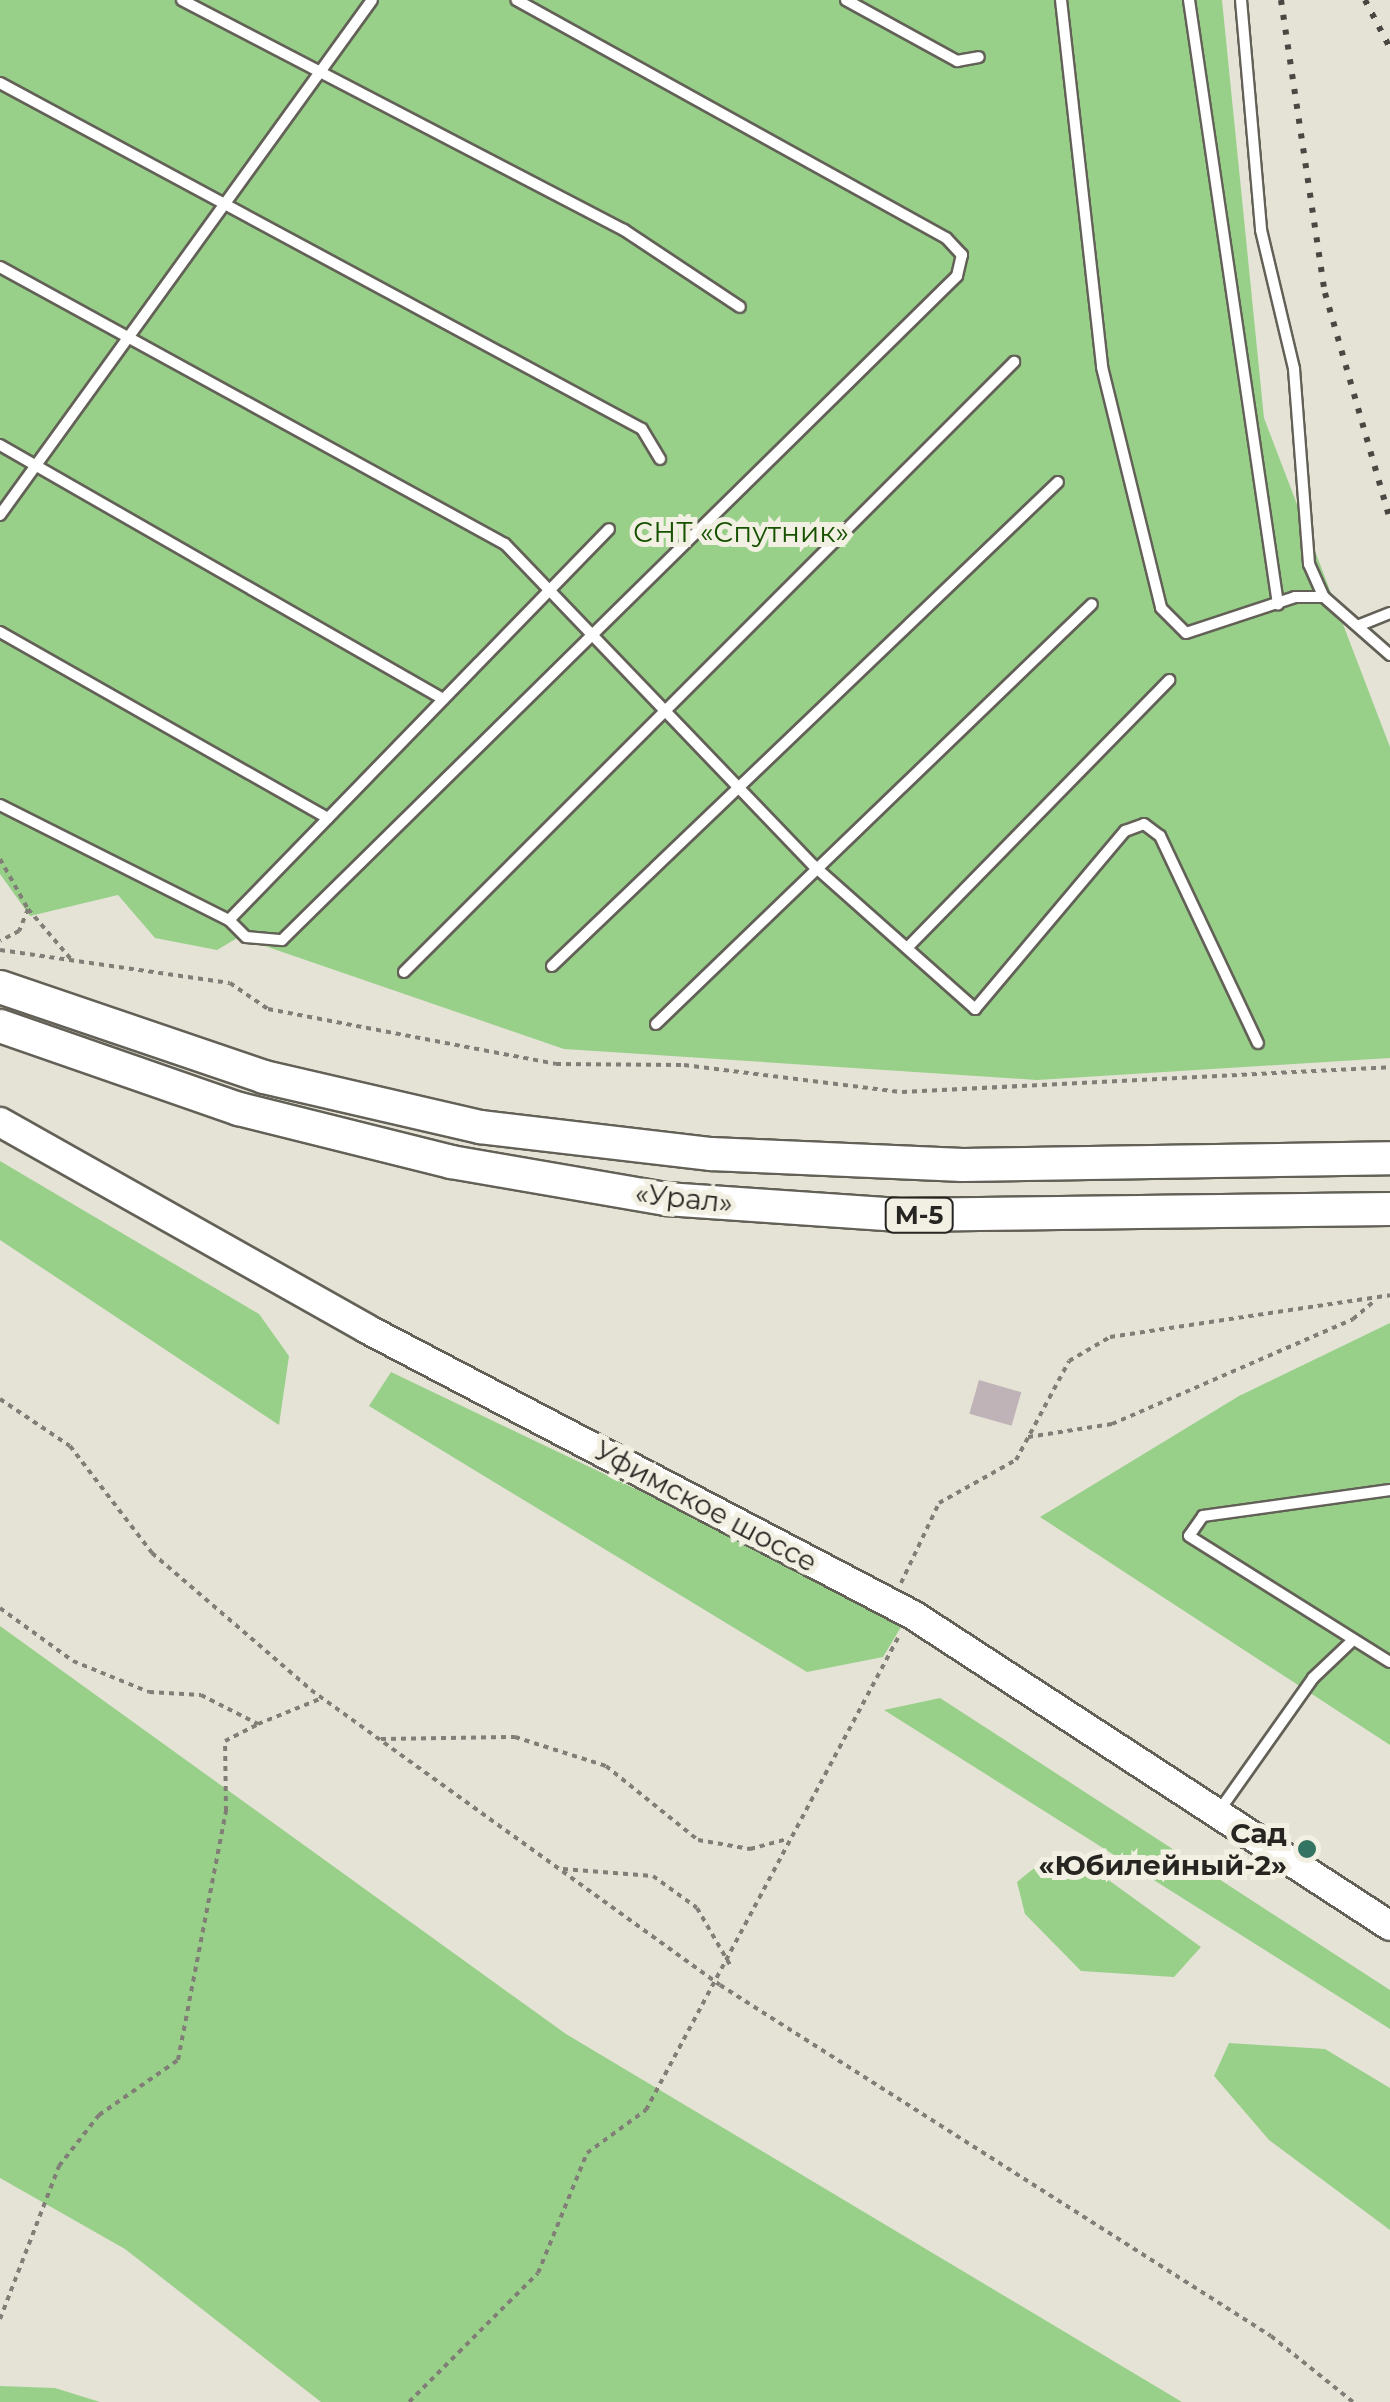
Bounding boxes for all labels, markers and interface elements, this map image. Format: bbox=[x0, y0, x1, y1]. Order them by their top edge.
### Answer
park label: СНТ «Спутник» bbox=[633, 515, 849, 549]
street label: «Урал» bbox=[634, 1176, 734, 1220]
road number: М-5 bbox=[884, 1195, 954, 1235]
street label: Уфимское шоссе bbox=[589, 1433, 823, 1579]
place label: Сад «Юбилейный-2» bbox=[1039, 1816, 1287, 1882]
marker: Сад «Юбилейный-2» bbox=[1296, 1838, 1318, 1860]

